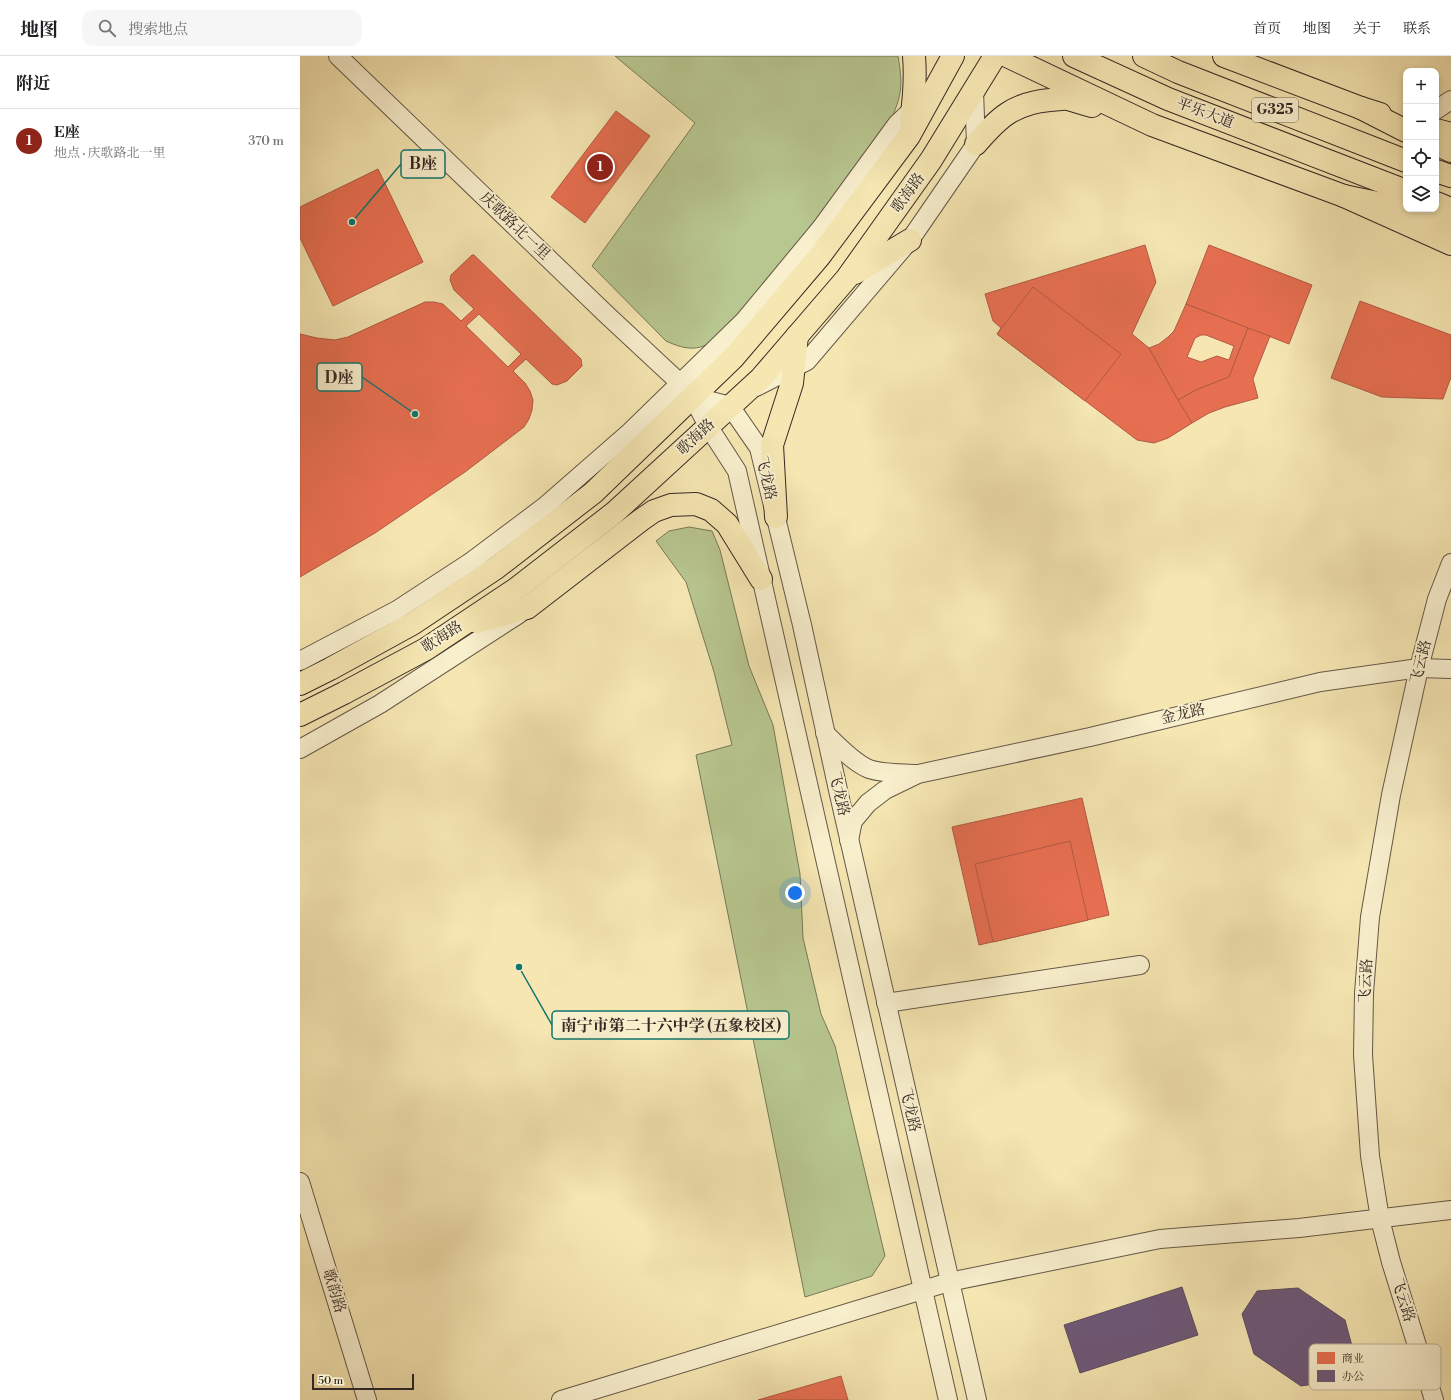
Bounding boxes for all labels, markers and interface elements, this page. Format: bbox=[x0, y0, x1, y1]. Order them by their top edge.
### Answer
search box bbox=[82, 10, 362, 46]
icon: search bbox=[96, 17, 118, 39]
text: 地图 bbox=[20, 18, 58, 42]
text: 搜索地点 bbox=[128, 20, 188, 39]
text: 首页 bbox=[1253, 20, 1281, 38]
text: 地图 bbox=[1303, 20, 1331, 38]
text: 关于 bbox=[1353, 20, 1381, 38]
text: 联系 bbox=[1403, 20, 1431, 38]
map controls bbox=[1403, 68, 1439, 212]
button: + bbox=[1403, 68, 1439, 104]
text: 附近 bbox=[16, 73, 50, 95]
street label: 平乐大道 bbox=[1174, 93, 1236, 133]
road number: G325 bbox=[1252, 98, 1298, 122]
button: − bbox=[1403, 104, 1439, 140]
text: E座 bbox=[54, 123, 79, 142]
text: 1 bbox=[26, 133, 32, 149]
text: 370 m bbox=[248, 133, 284, 149]
button: locate bbox=[1403, 140, 1439, 176]
text: 地点 · 庆歌路北一里 bbox=[54, 145, 166, 161]
callout: B座 bbox=[401, 150, 445, 178]
pin: 1 bbox=[587, 152, 613, 182]
text: B座 bbox=[409, 154, 437, 174]
street label: 歌海路 bbox=[887, 169, 929, 217]
button: layers bbox=[1403, 176, 1439, 212]
street label: 庆歌路北一里 bbox=[476, 188, 554, 264]
callout: D座 bbox=[317, 363, 362, 391]
text: D座 bbox=[325, 368, 353, 388]
street label: 歌海路 bbox=[673, 415, 719, 459]
street label: 飞龙路 bbox=[752, 454, 780, 502]
street label: 歌海路 bbox=[418, 617, 466, 657]
street label: 飞云路 bbox=[1406, 638, 1436, 686]
street label: 金龙路 bbox=[1159, 700, 1207, 728]
street label: 飞龙路 bbox=[825, 770, 853, 818]
your location bbox=[785, 883, 805, 903]
street label: 飞云路 bbox=[1355, 958, 1377, 1004]
callout: 南宁市第二十六中学 (五象校区) bbox=[552, 1011, 789, 1039]
text: 南宁市第二十六中学 (五象校区) bbox=[561, 1016, 781, 1036]
street label: 飞龙路 bbox=[896, 1086, 924, 1134]
street label: 歌韵路 bbox=[318, 1267, 350, 1315]
street label: 飞云路 bbox=[1387, 1276, 1419, 1324]
legend bbox=[1309, 1344, 1441, 1390]
text: 商业 bbox=[1342, 1352, 1364, 1366]
text: 办公 bbox=[1342, 1370, 1364, 1384]
scale bar bbox=[312, 1372, 414, 1391]
text: 50 m bbox=[318, 1374, 343, 1388]

